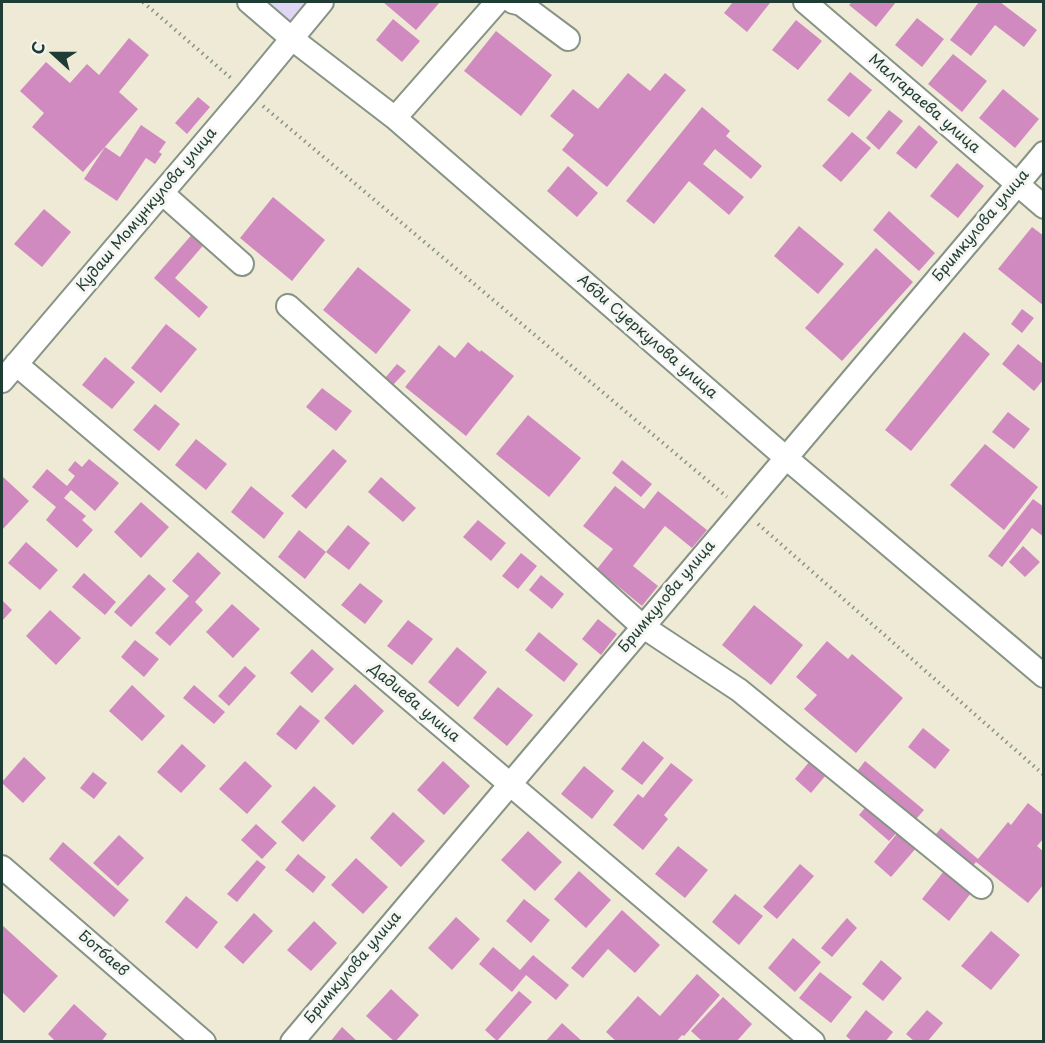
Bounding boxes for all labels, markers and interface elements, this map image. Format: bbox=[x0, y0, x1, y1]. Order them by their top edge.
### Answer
north arrow bbox=[24, 24, 84, 84]
text: С bbox=[24, 38, 51, 57]
street label: Малгараева улица bbox=[865, 51, 983, 157]
street label: Кудаш Момункулова улица bbox=[73, 124, 221, 296]
street label: Бримкулова улица bbox=[929, 166, 1033, 286]
street label: Абди Суеркулова улица bbox=[573, 271, 721, 403]
street label: Бримкулова улица bbox=[615, 537, 719, 657]
street label: Дадиева улица bbox=[365, 660, 463, 746]
street label: Бримкулова улица bbox=[301, 908, 405, 1028]
street label: Ботбаев bbox=[74, 927, 132, 981]

